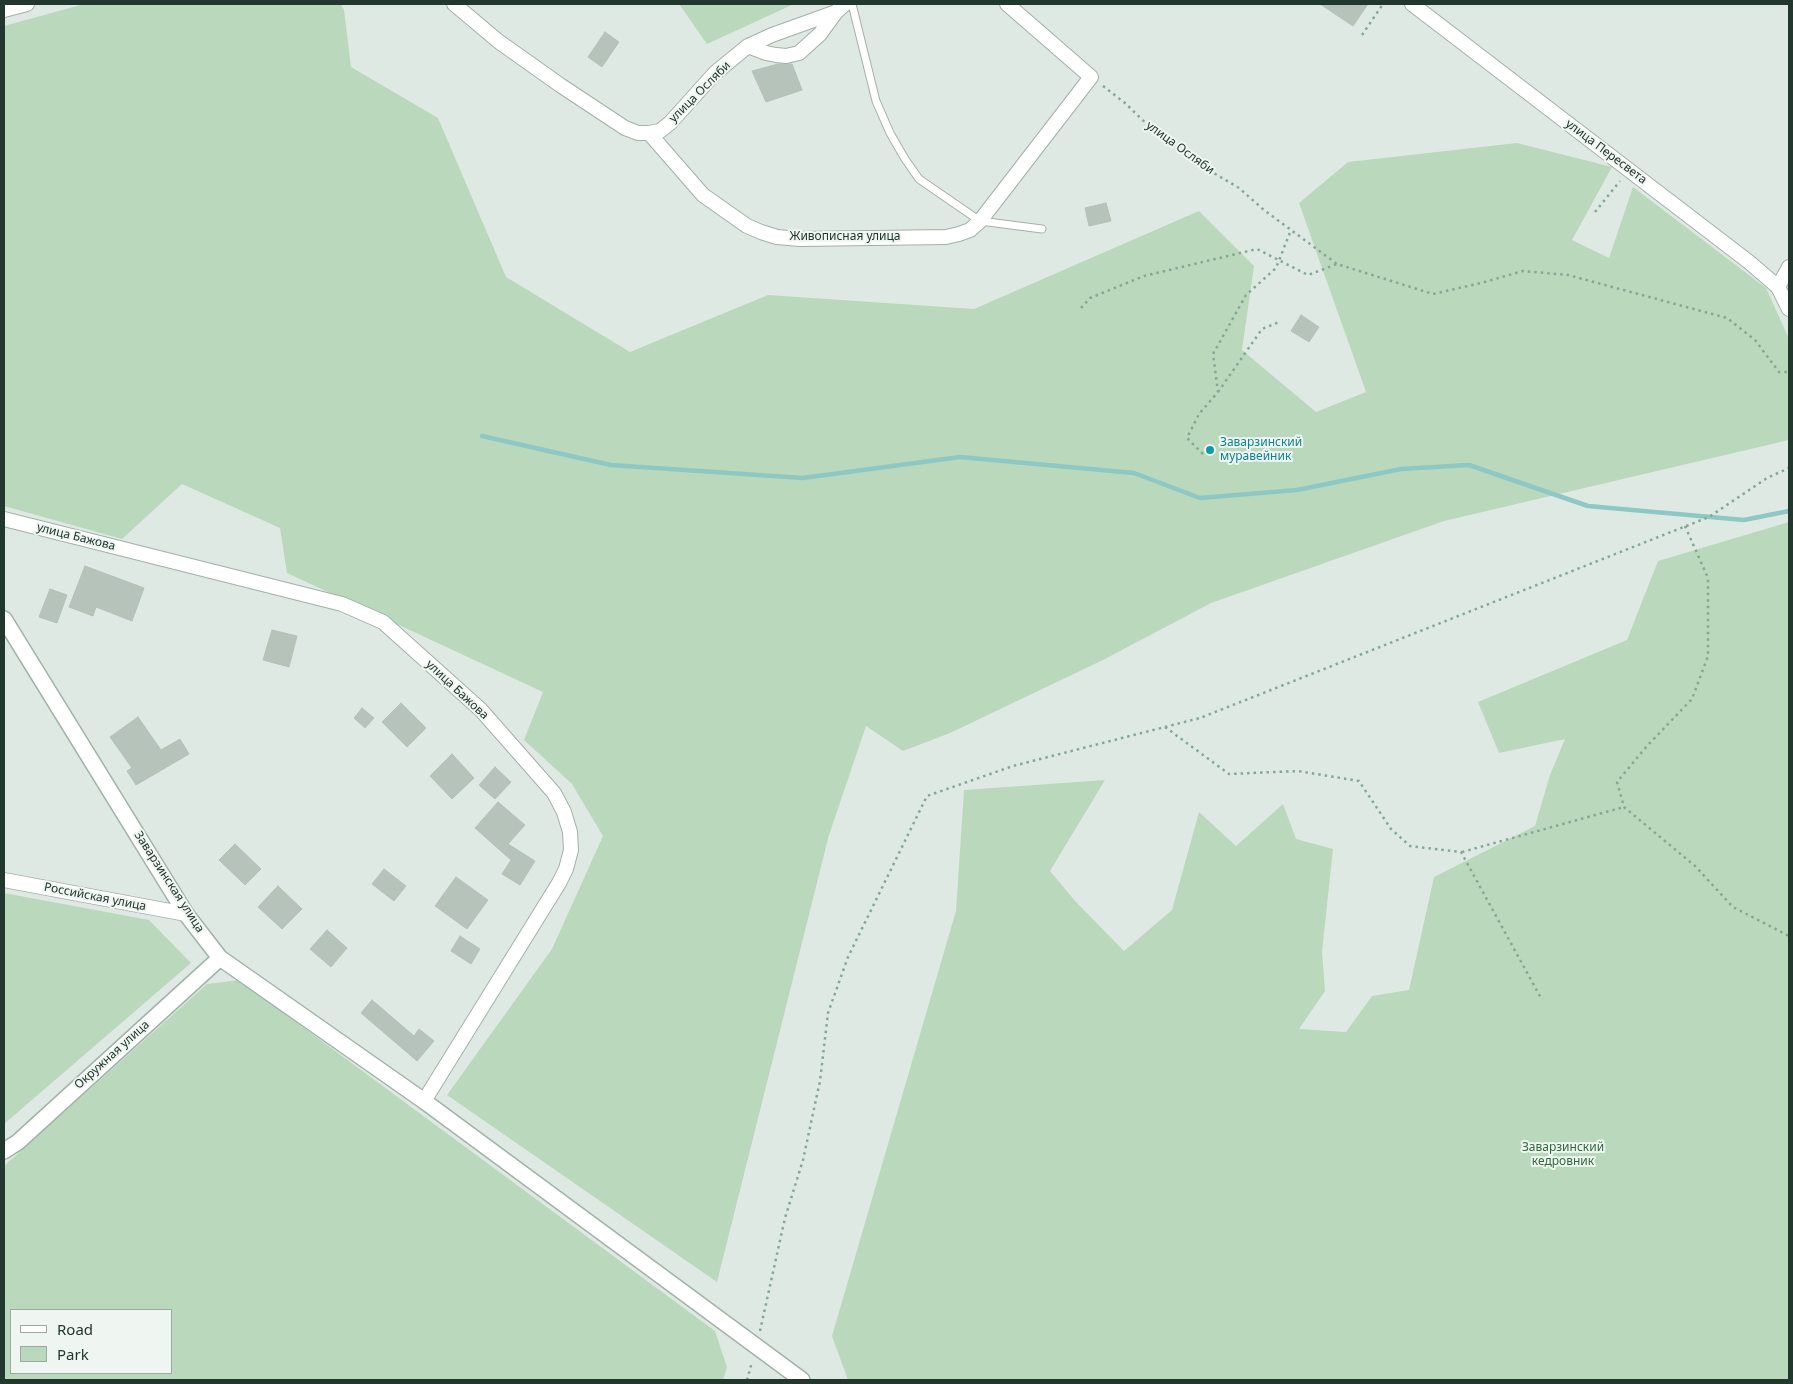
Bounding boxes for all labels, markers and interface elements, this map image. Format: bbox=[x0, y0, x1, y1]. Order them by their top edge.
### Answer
street label: улица Осляби bbox=[666, 58, 734, 126]
street label: улица Пересвета bbox=[1563, 117, 1649, 187]
street label: улица Осляби bbox=[1143, 118, 1217, 178]
street label: Живописная улица bbox=[790, 230, 900, 244]
place label: Заварзинский муравейник bbox=[1220, 436, 1302, 464]
marker: Заварзинский муравейник bbox=[1204, 444, 1216, 456]
street label: улица Бажова bbox=[35, 520, 117, 554]
street label: улица Бажова bbox=[423, 657, 491, 723]
street label: Заварзинская улица bbox=[131, 829, 207, 935]
street label: Российская улица bbox=[43, 880, 147, 914]
street label: Окружная улица bbox=[72, 1018, 152, 1092]
park label: Заварзинский кедровник bbox=[1522, 1141, 1604, 1169]
legend bbox=[10, 1309, 172, 1374]
text: Road bbox=[57, 1319, 93, 1339]
text: Park bbox=[57, 1344, 89, 1364]

